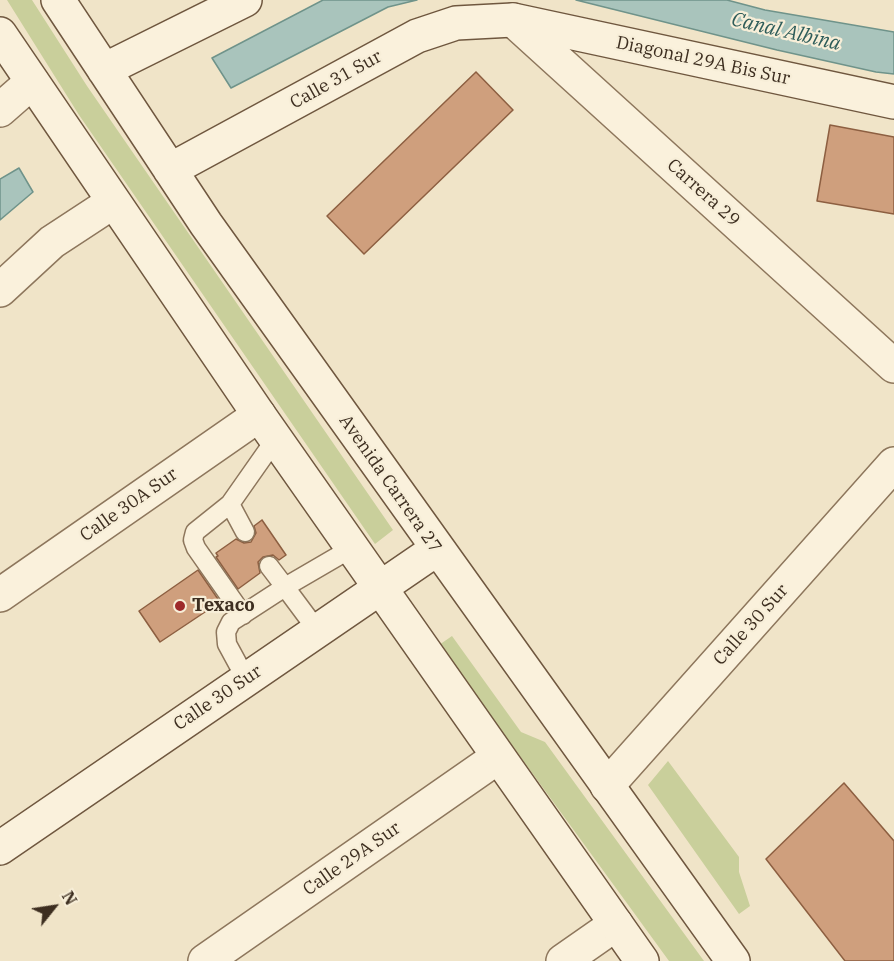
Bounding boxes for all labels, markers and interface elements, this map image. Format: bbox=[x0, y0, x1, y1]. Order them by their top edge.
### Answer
water label: Canal Albina bbox=[729, 8, 843, 56]
street label: Diagonal 29A Bis Sur bbox=[614, 32, 792, 90]
street label: Calle 31 Sur bbox=[286, 46, 386, 114]
street label: Carrera 29 bbox=[662, 155, 744, 231]
street label: Avenida Carrera 27 bbox=[334, 411, 446, 557]
street label: Calle 30A Sur bbox=[76, 464, 182, 546]
street label: Calle 30 Sur bbox=[709, 580, 793, 670]
place label: Texaco bbox=[192, 595, 255, 617]
marker: Texaco bbox=[173, 599, 187, 613]
street label: Calle 30 Sur bbox=[170, 661, 266, 735]
street label: Calle 29A Sur bbox=[299, 818, 405, 900]
north arrow bbox=[24, 877, 84, 937]
text: N bbox=[58, 888, 81, 908]

